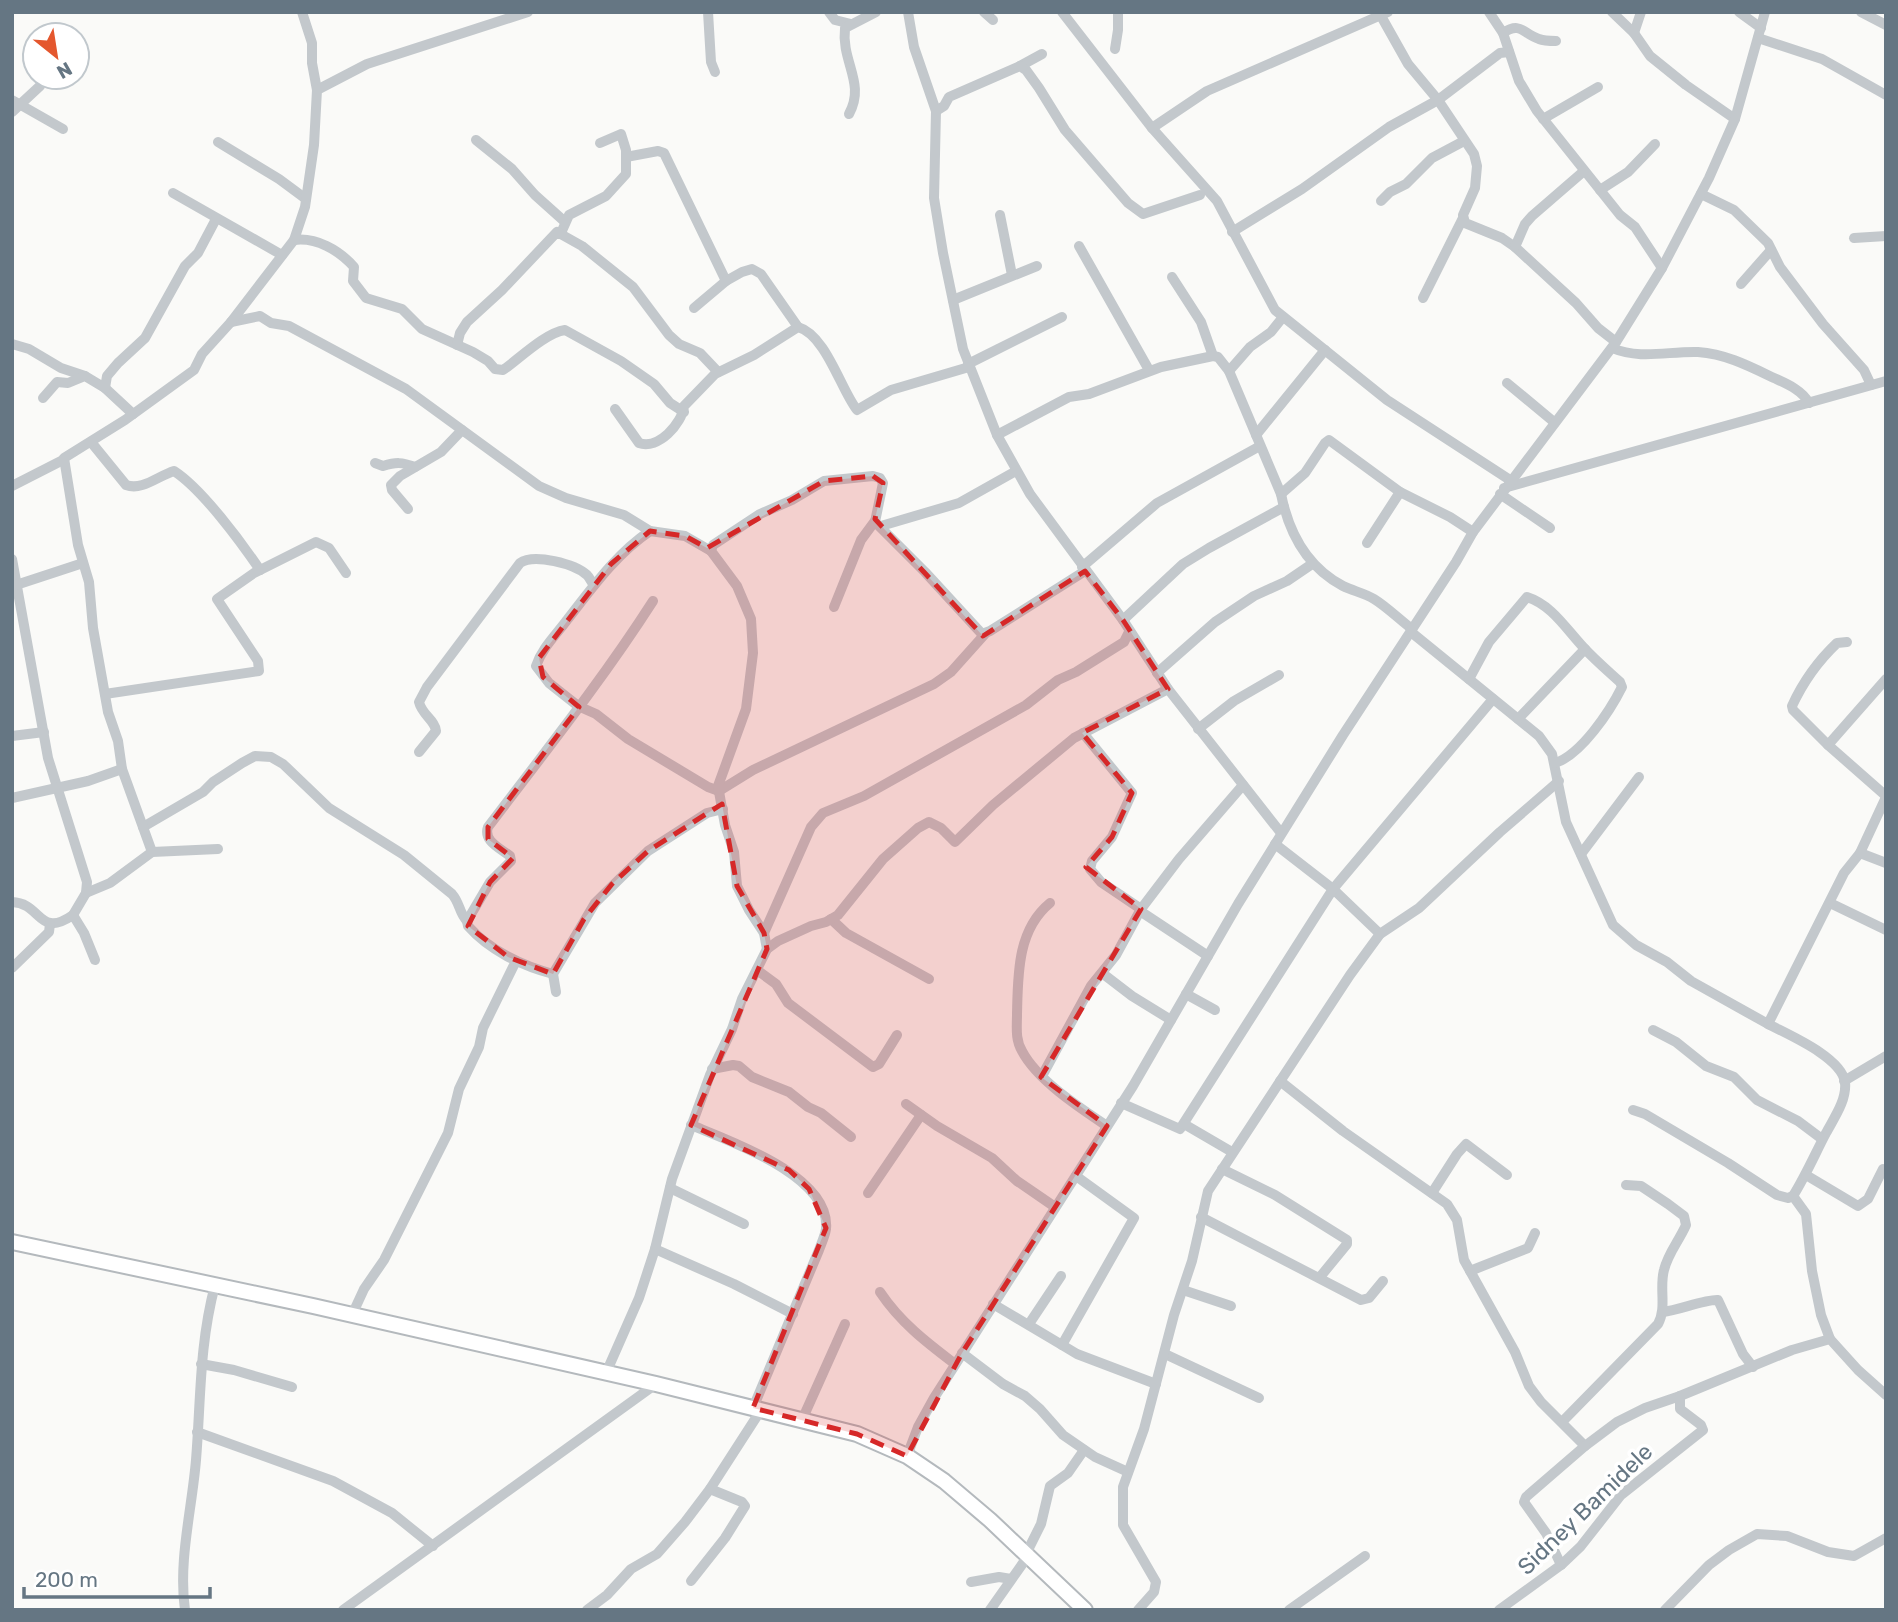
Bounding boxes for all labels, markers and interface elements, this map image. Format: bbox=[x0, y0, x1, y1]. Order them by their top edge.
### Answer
north arrow bbox=[21, 21, 91, 91]
text: N bbox=[53, 57, 76, 84]
street label: Sidney Bamidele bbox=[1512, 1438, 1658, 1580]
scale bar bbox=[24, 1556, 210, 1600]
text: 200 m bbox=[35, 1567, 98, 1592]

